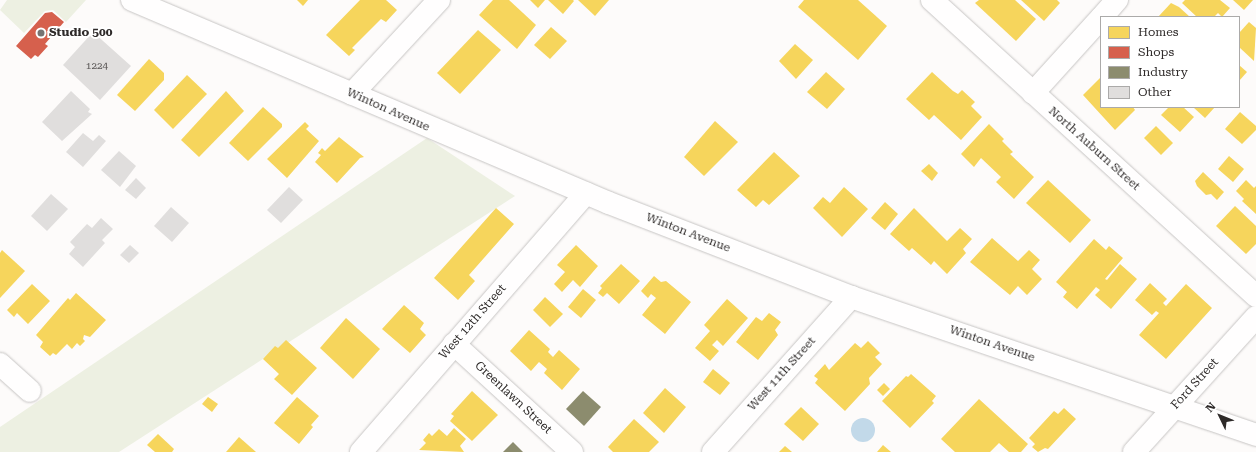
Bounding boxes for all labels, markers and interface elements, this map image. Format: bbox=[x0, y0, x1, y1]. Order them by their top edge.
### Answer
legend bbox=[1100, 16, 1240, 108]
text: Homes bbox=[1138, 25, 1178, 39]
place label: Studio 500 bbox=[49, 26, 112, 40]
marker: Studio 500 bbox=[36, 28, 46, 38]
text: Shops bbox=[1138, 45, 1174, 59]
house number: 1224 bbox=[86, 60, 108, 72]
text: Industry bbox=[1138, 65, 1188, 79]
street label: Winton Avenue bbox=[344, 85, 432, 135]
text: Other bbox=[1138, 85, 1171, 99]
street label: North Auburn Street bbox=[1045, 104, 1143, 194]
street label: Winton Avenue bbox=[644, 210, 732, 256]
street label: West 12th Street bbox=[437, 282, 509, 362]
street label: Winton Avenue bbox=[947, 323, 1037, 365]
street label: West 11th Street bbox=[745, 334, 819, 414]
street label: Ford Street bbox=[1168, 355, 1222, 413]
street label: Greenlawn Street bbox=[471, 359, 555, 437]
north arrow bbox=[1200, 396, 1240, 436]
text: N bbox=[1203, 400, 1218, 415]

